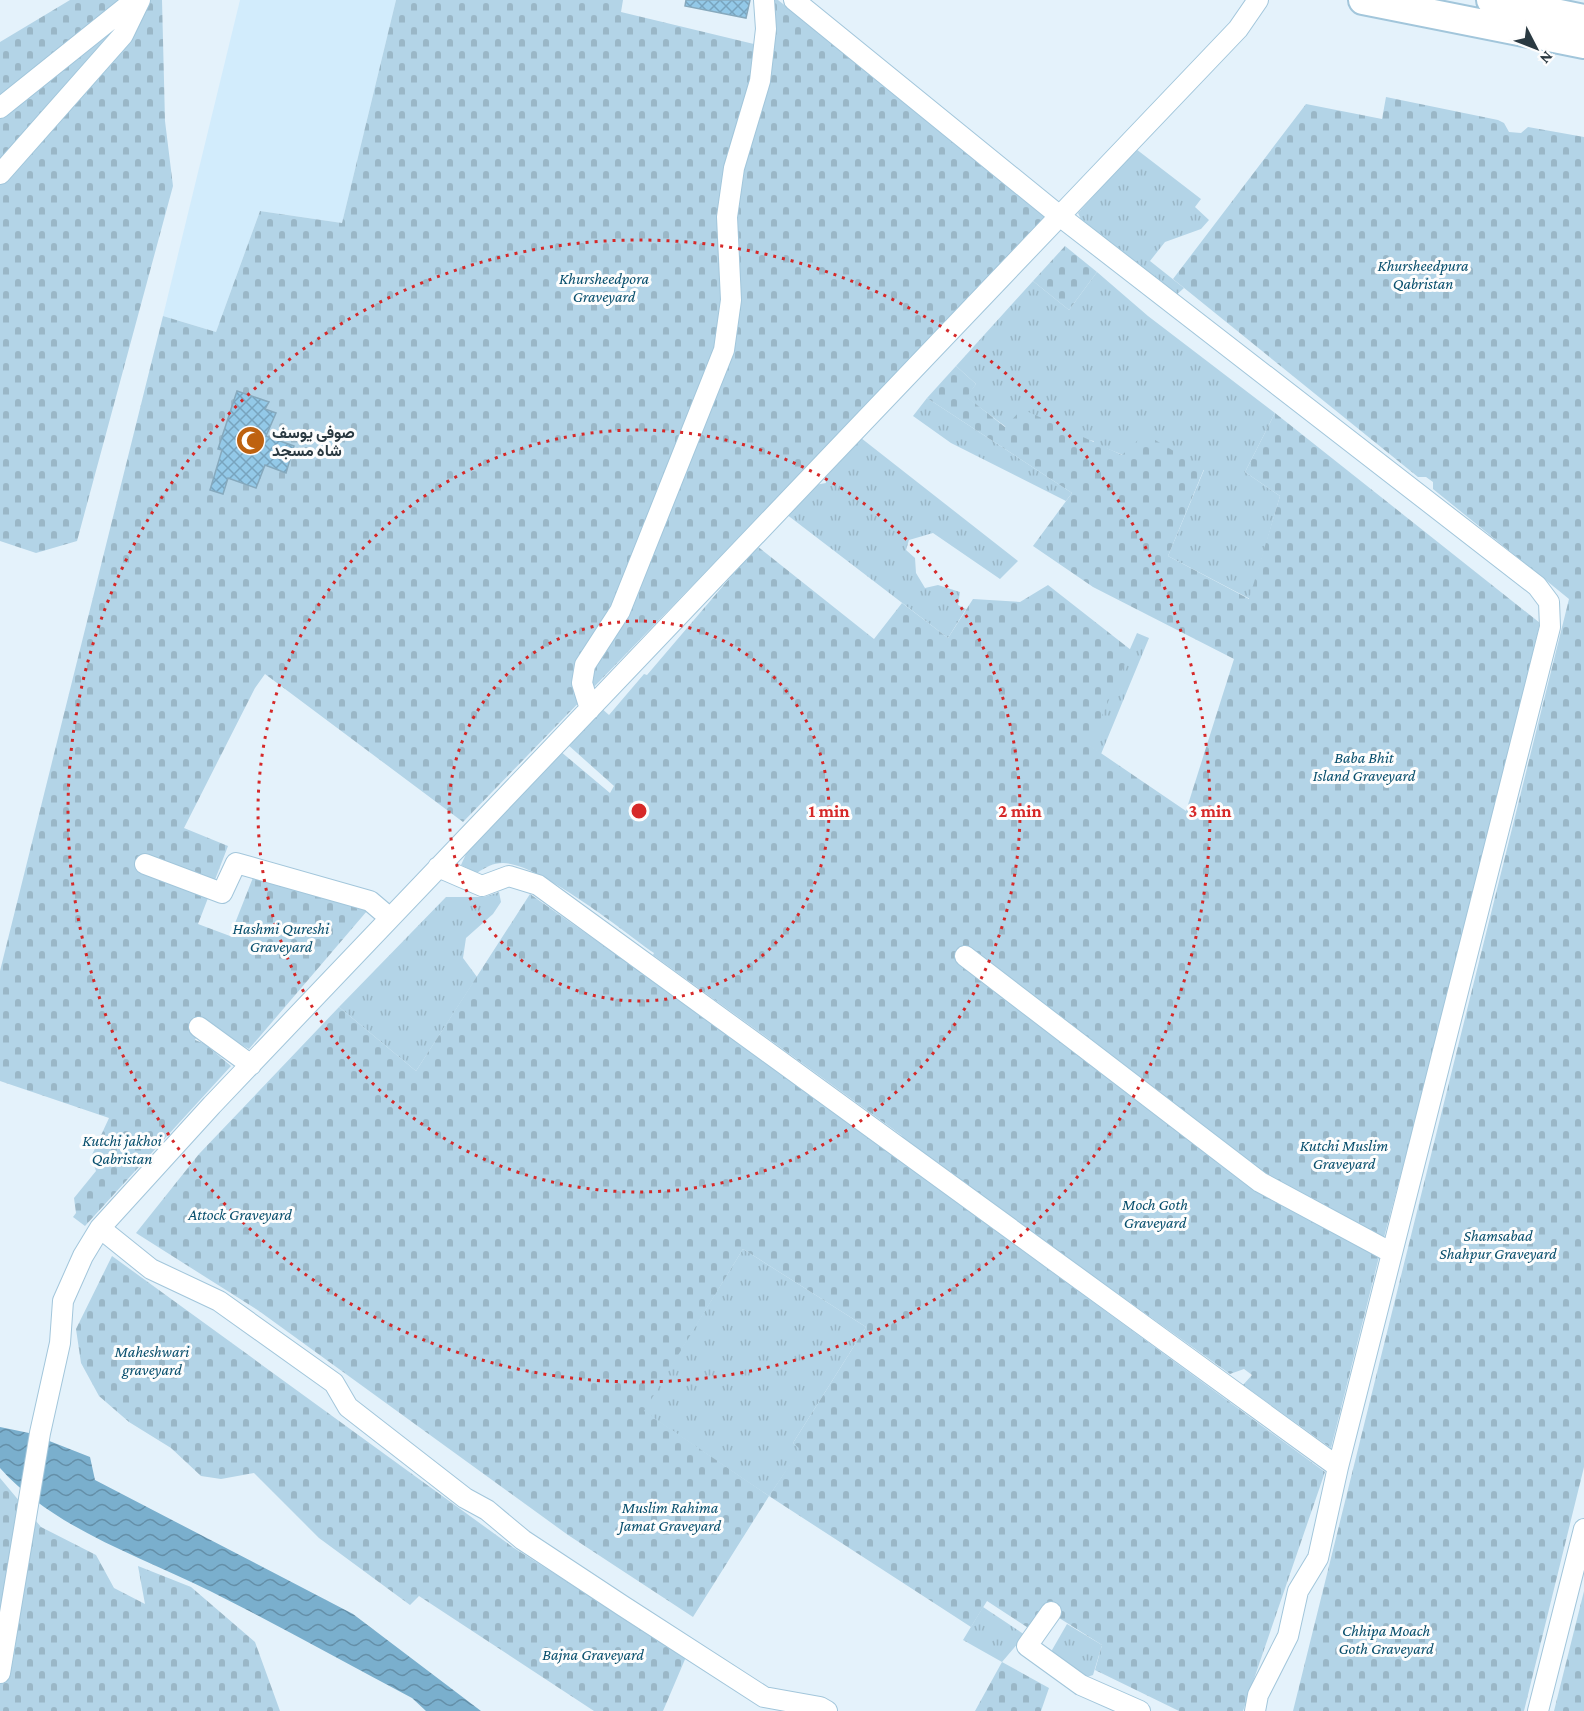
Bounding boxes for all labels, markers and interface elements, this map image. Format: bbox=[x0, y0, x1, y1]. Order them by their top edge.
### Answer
north arrow bbox=[1506, 18, 1566, 78]
text: N bbox=[1537, 48, 1557, 68]
park label: Khursheedpura Qabristan bbox=[1377, 257, 1469, 292]
park label: Khursheedpora Graveyard bbox=[559, 270, 649, 306]
place label: صوفی یوسف شاہ مسجد bbox=[272, 424, 355, 460]
mosque icon: صوفی یوسف شاہ مسجد bbox=[235, 425, 267, 457]
park label: Baba Bhit Island Graveyard bbox=[1313, 749, 1416, 785]
centre of rings bbox=[629, 801, 649, 821]
text: 1 min bbox=[809, 801, 850, 821]
text: 2 min bbox=[998, 801, 1042, 821]
text: 3 min bbox=[1188, 801, 1232, 821]
park label: Hashmi Qureshi Graveyard bbox=[233, 920, 330, 956]
park label: Kutchi jakhoi Qabristan bbox=[82, 1132, 163, 1167]
park label: Kutchi Muslim Graveyard bbox=[1300, 1137, 1389, 1173]
park label: Moch Goth Graveyard bbox=[1121, 1196, 1188, 1232]
park label: Attock Graveyard bbox=[187, 1206, 292, 1224]
park label: Shamsabad Shahpur Graveyard bbox=[1439, 1227, 1557, 1263]
park label: Maheshwari graveyard bbox=[114, 1343, 190, 1379]
park label: Muslim Rahima Jamat Graveyard bbox=[616, 1499, 721, 1535]
park label: Chhipa Moach Goth Graveyard bbox=[1338, 1622, 1434, 1658]
park label: Bajna Graveyard bbox=[542, 1646, 644, 1664]

